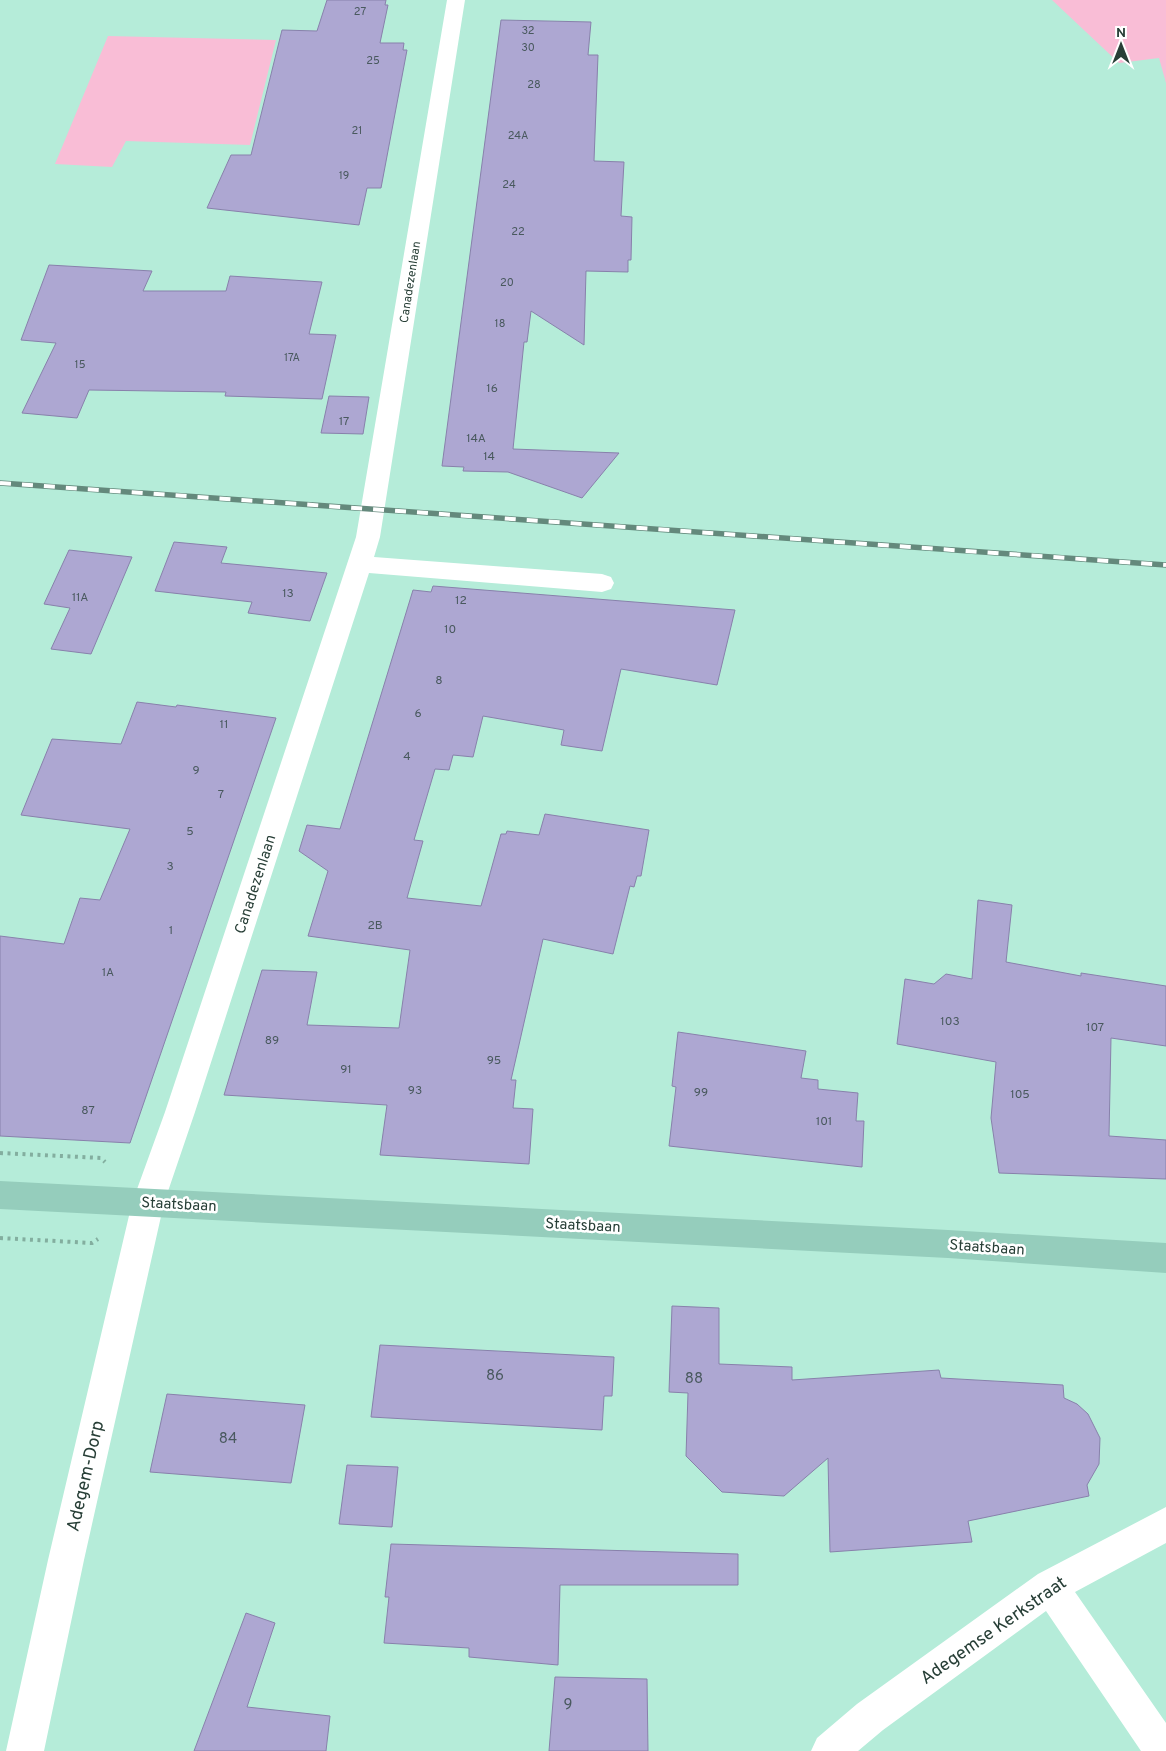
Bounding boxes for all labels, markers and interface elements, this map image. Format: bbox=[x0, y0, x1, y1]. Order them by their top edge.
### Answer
house number: 27 bbox=[354, 5, 366, 19]
north arrow bbox=[1096, 20, 1146, 70]
house number: 32 bbox=[521, 24, 535, 38]
text: N bbox=[1116, 25, 1126, 42]
house number: 30 bbox=[521, 41, 535, 55]
house number: 25 bbox=[366, 54, 380, 68]
house number: 28 bbox=[527, 78, 541, 92]
house number: 21 bbox=[352, 124, 362, 138]
house number: 24A bbox=[508, 129, 528, 143]
house number: 19 bbox=[339, 169, 349, 183]
house number: 24 bbox=[502, 178, 516, 192]
house number: 22 bbox=[511, 225, 525, 239]
street label: Canadezenlaan bbox=[397, 240, 425, 324]
house number: 20 bbox=[500, 276, 514, 290]
house number: 18 bbox=[495, 317, 505, 331]
house number: 17A bbox=[284, 351, 300, 365]
house number: 15 bbox=[75, 358, 86, 372]
house number: 16 bbox=[486, 381, 498, 397]
house number: 17 bbox=[339, 414, 349, 430]
house number: 14A bbox=[466, 431, 486, 447]
house number: 14 bbox=[483, 449, 495, 465]
house number: 13 bbox=[282, 586, 294, 602]
house number: 11A bbox=[72, 590, 88, 606]
house number: 12 bbox=[455, 593, 467, 609]
house number: 10 bbox=[444, 622, 456, 638]
house number: 8 bbox=[435, 673, 443, 689]
house number: 6 bbox=[414, 706, 422, 722]
house number: 11 bbox=[220, 717, 228, 733]
house number: 4 bbox=[403, 749, 411, 765]
house number: 9 bbox=[192, 763, 200, 779]
house number: 7 bbox=[218, 787, 224, 803]
house number: 5 bbox=[186, 824, 194, 840]
street label: Canadezenlaan bbox=[231, 832, 281, 937]
house number: 3 bbox=[166, 859, 174, 875]
house number: 2B bbox=[367, 918, 383, 934]
house number: 1 bbox=[169, 923, 173, 939]
house number: 1A bbox=[102, 965, 114, 981]
house number: 103 bbox=[940, 1014, 960, 1030]
house number: 107 bbox=[1086, 1020, 1104, 1036]
house number: 89 bbox=[265, 1033, 279, 1049]
house number: 95 bbox=[487, 1053, 501, 1069]
house number: 91 bbox=[340, 1062, 352, 1078]
house number: 93 bbox=[408, 1083, 422, 1099]
house number: 99 bbox=[694, 1085, 708, 1101]
house number: 105 bbox=[1010, 1087, 1030, 1103]
house number: 87 bbox=[81, 1103, 95, 1119]
house number: 101 bbox=[816, 1114, 832, 1130]
street label: Staatsbaan bbox=[141, 1194, 217, 1217]
street label: Staatsbaan bbox=[545, 1215, 621, 1238]
street label: Staatsbaan bbox=[948, 1236, 1025, 1261]
house number: 86 bbox=[486, 1367, 504, 1386]
house number: 88 bbox=[685, 1370, 703, 1389]
street label: Adegem-Dorp bbox=[62, 1418, 110, 1534]
house number: 84 bbox=[219, 1430, 237, 1449]
street label: Adegemse Kerkstraat bbox=[916, 1572, 1071, 1690]
house number: 9 bbox=[564, 1696, 572, 1715]

